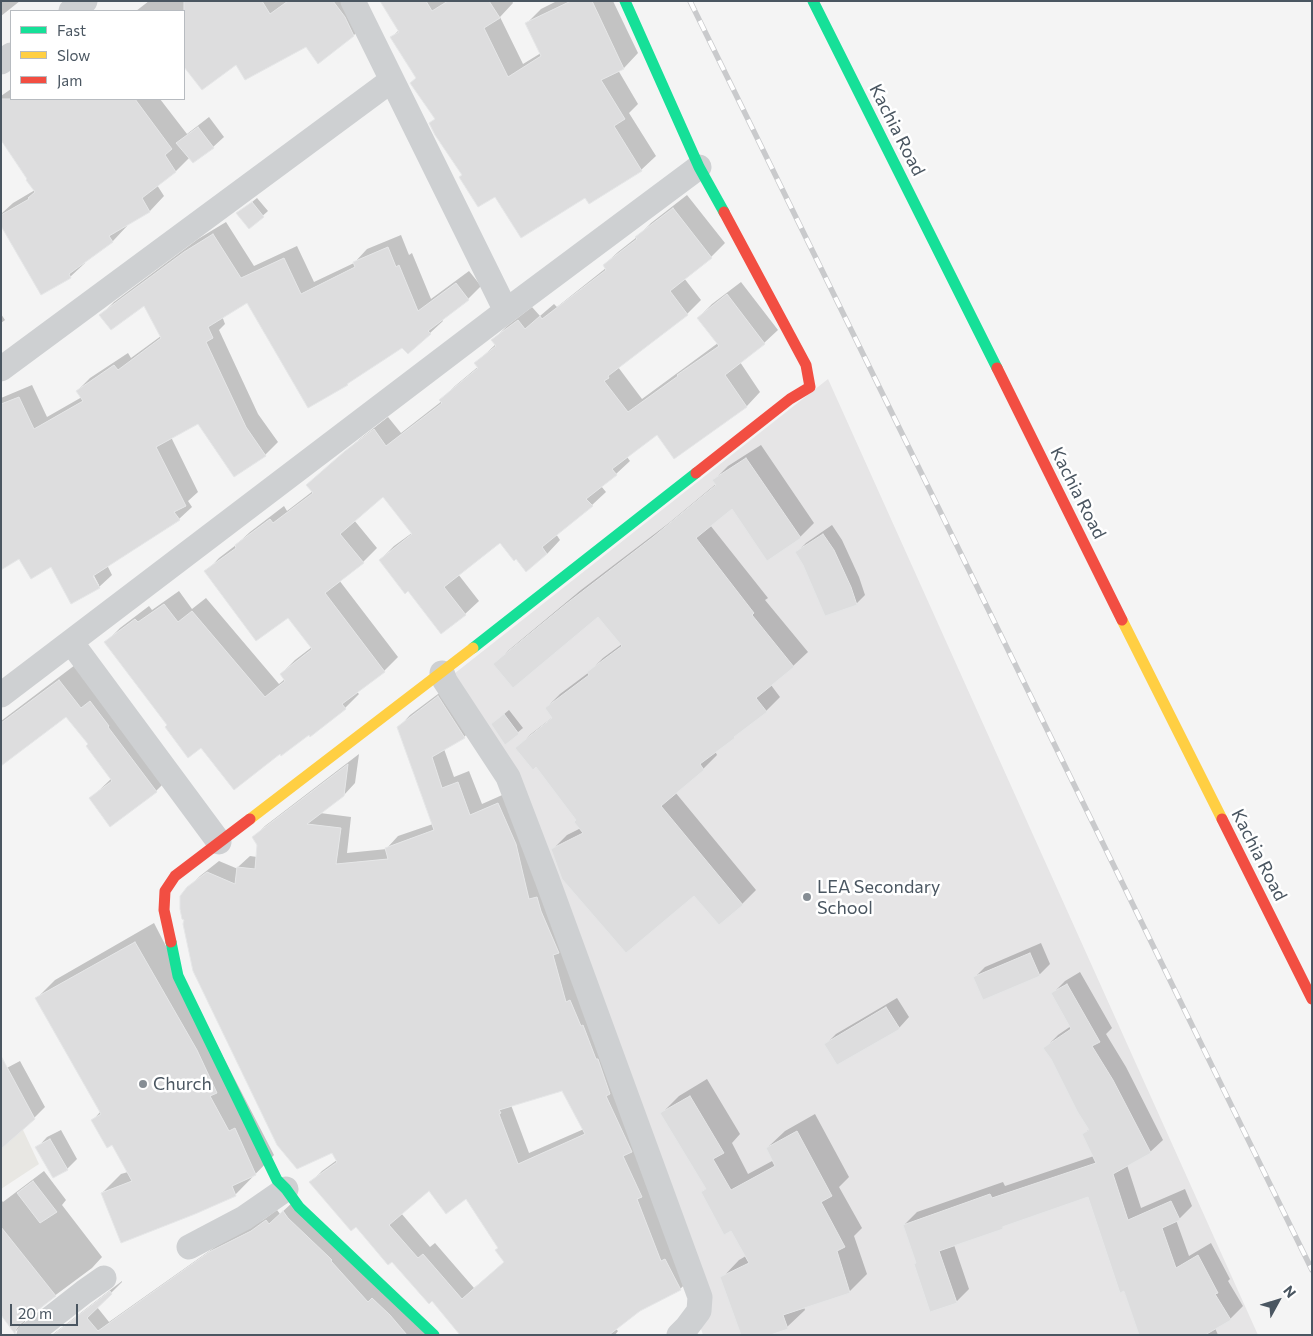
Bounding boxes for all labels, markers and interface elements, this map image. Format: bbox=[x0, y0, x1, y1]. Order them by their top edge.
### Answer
legend bbox=[10, 10, 185, 100]
text: Fast bbox=[57, 21, 86, 39]
text: Slow bbox=[57, 46, 90, 64]
text: Jam bbox=[57, 71, 82, 89]
street label: Kachia Road bbox=[865, 80, 929, 180]
street label: Kachia Road bbox=[1046, 443, 1110, 543]
street label: Kachia Road bbox=[1227, 805, 1291, 905]
place label: LEA Secondary School bbox=[817, 876, 940, 919]
marker: LEA Secondary School bbox=[801, 891, 813, 903]
place label: Church bbox=[153, 1073, 212, 1095]
marker: Church bbox=[137, 1078, 149, 1090]
north arrow bbox=[1253, 1276, 1303, 1326]
text: N bbox=[1280, 1282, 1300, 1301]
scale bar bbox=[12, 1294, 80, 1326]
text: 20 m bbox=[18, 1304, 52, 1322]

